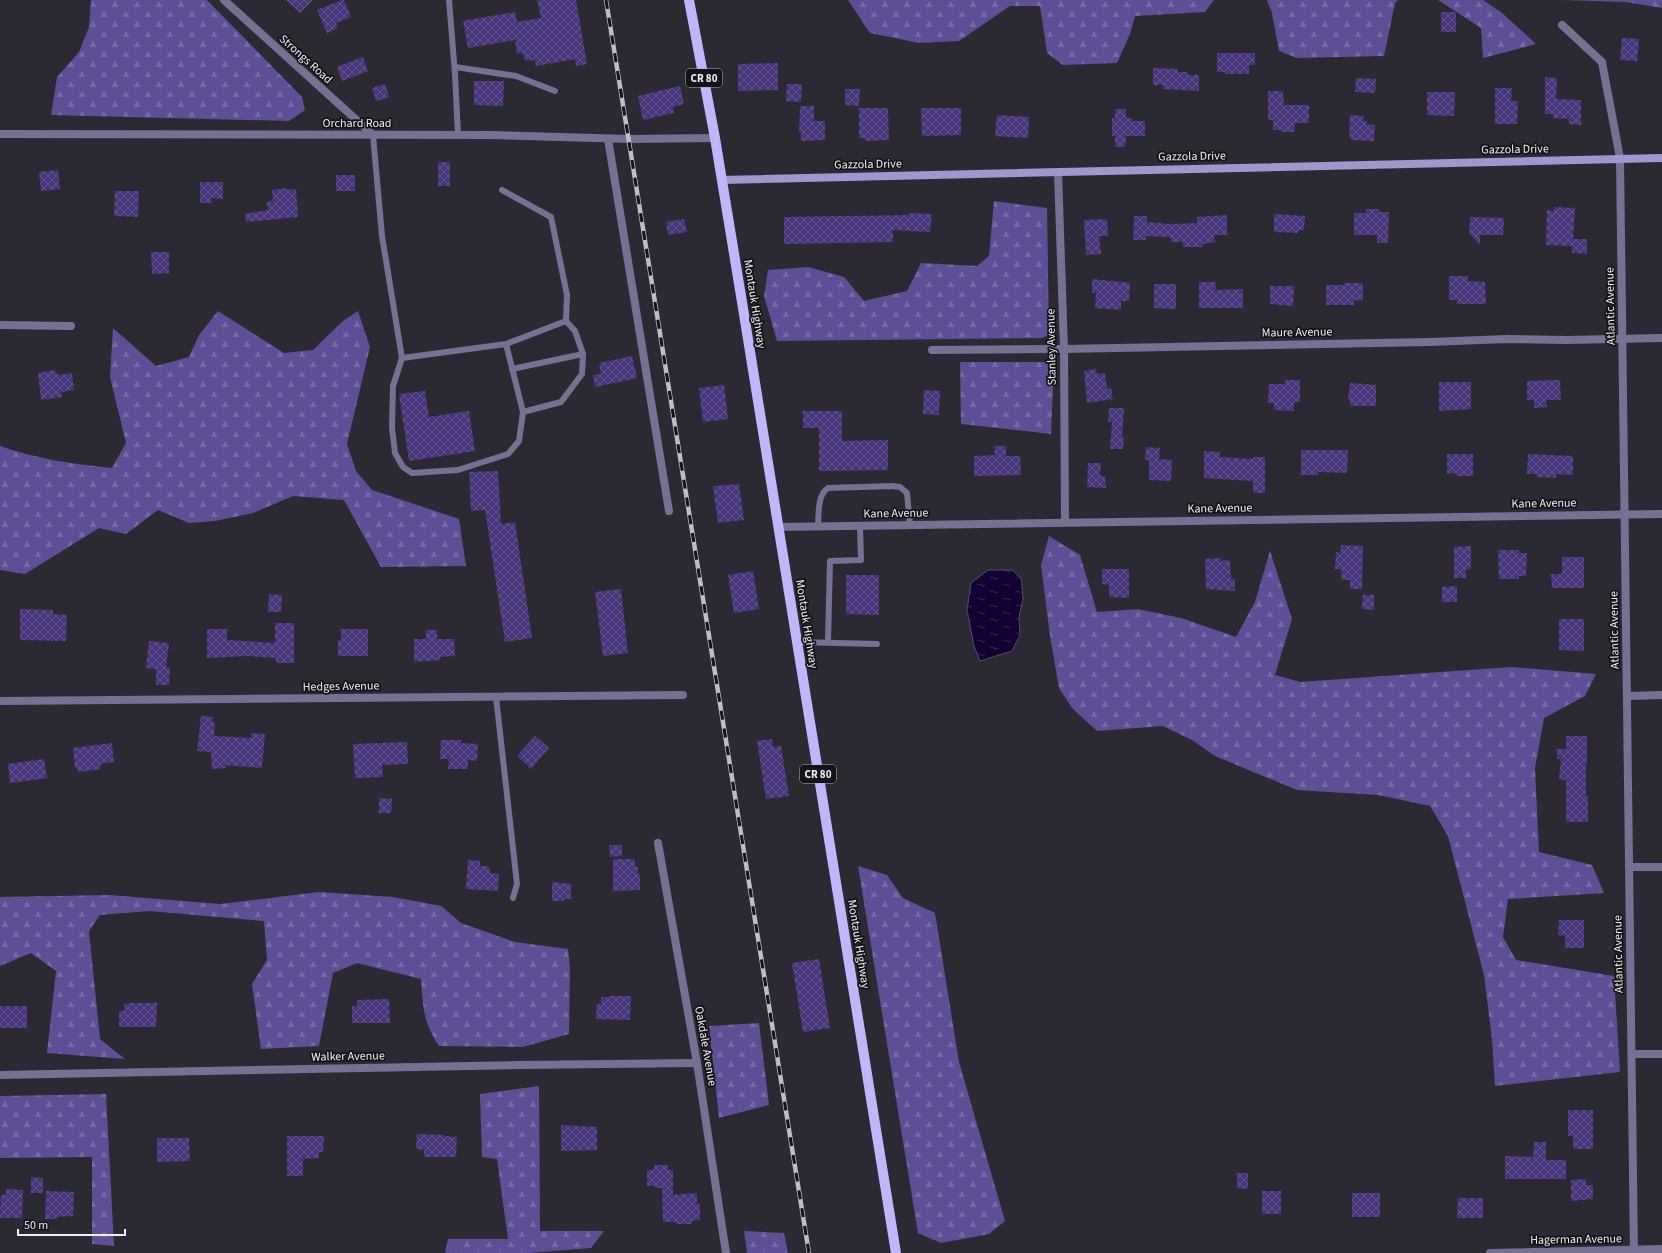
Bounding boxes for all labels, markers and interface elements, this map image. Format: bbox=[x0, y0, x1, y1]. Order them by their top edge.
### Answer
street label: Strongs Road bbox=[275, 31, 336, 88]
road number: CR 80 bbox=[686, 69, 722, 87]
street label: Orchard Road bbox=[323, 115, 391, 132]
street label: Gazzola Drive bbox=[1481, 140, 1549, 159]
street label: Gazzola Drive bbox=[1158, 147, 1226, 166]
street label: Gazzola Drive bbox=[834, 155, 902, 174]
street label: Montauk Highway bbox=[739, 258, 770, 350]
street label: Atlantic Avenue bbox=[1601, 267, 1620, 345]
street label: Stanley Avenue bbox=[1042, 309, 1061, 385]
street label: Maure Avenue bbox=[1262, 323, 1333, 342]
street label: Kane Avenue bbox=[1511, 494, 1577, 513]
street label: Kane Avenue bbox=[1187, 499, 1253, 518]
street label: Kane Avenue bbox=[863, 504, 929, 523]
street label: Montauk Highway bbox=[791, 578, 822, 670]
street label: Atlantic Avenue bbox=[1605, 591, 1624, 669]
street label: Hedges Avenue bbox=[303, 677, 380, 696]
road number: CR 80 bbox=[800, 765, 836, 783]
street label: Montauk Highway bbox=[843, 898, 874, 990]
street label: Atlantic Avenue bbox=[1609, 915, 1628, 993]
street label: Oakdale Avenue bbox=[690, 1005, 721, 1087]
street label: Walker Avenue bbox=[311, 1047, 385, 1066]
scale bar bbox=[18, 1211, 125, 1237]
text: 50 m bbox=[24, 1217, 48, 1234]
street label: Hagerman Avenue bbox=[1530, 1230, 1622, 1249]

